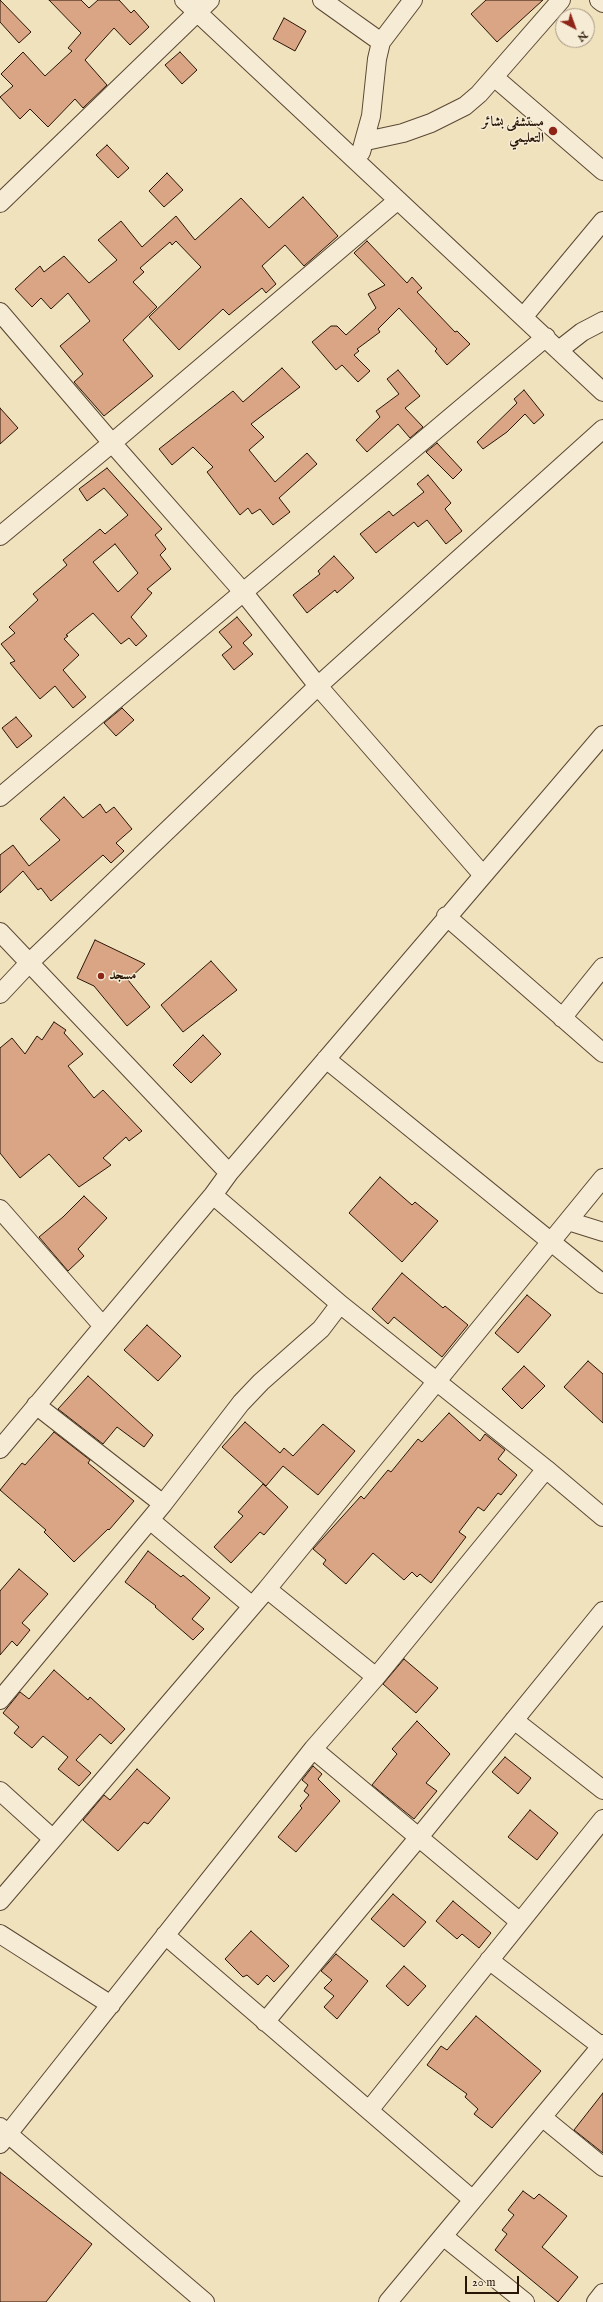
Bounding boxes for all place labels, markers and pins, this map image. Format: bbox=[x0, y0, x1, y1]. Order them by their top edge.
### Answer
place label: مستشفى بشائر التعليمي bbox=[482, 115, 544, 148]
marker: مستشفى بشائر التعليمي bbox=[547, 125, 559, 137]
place label: مسجد bbox=[109, 968, 136, 984]
marker: مسجد bbox=[96, 971, 106, 981]

